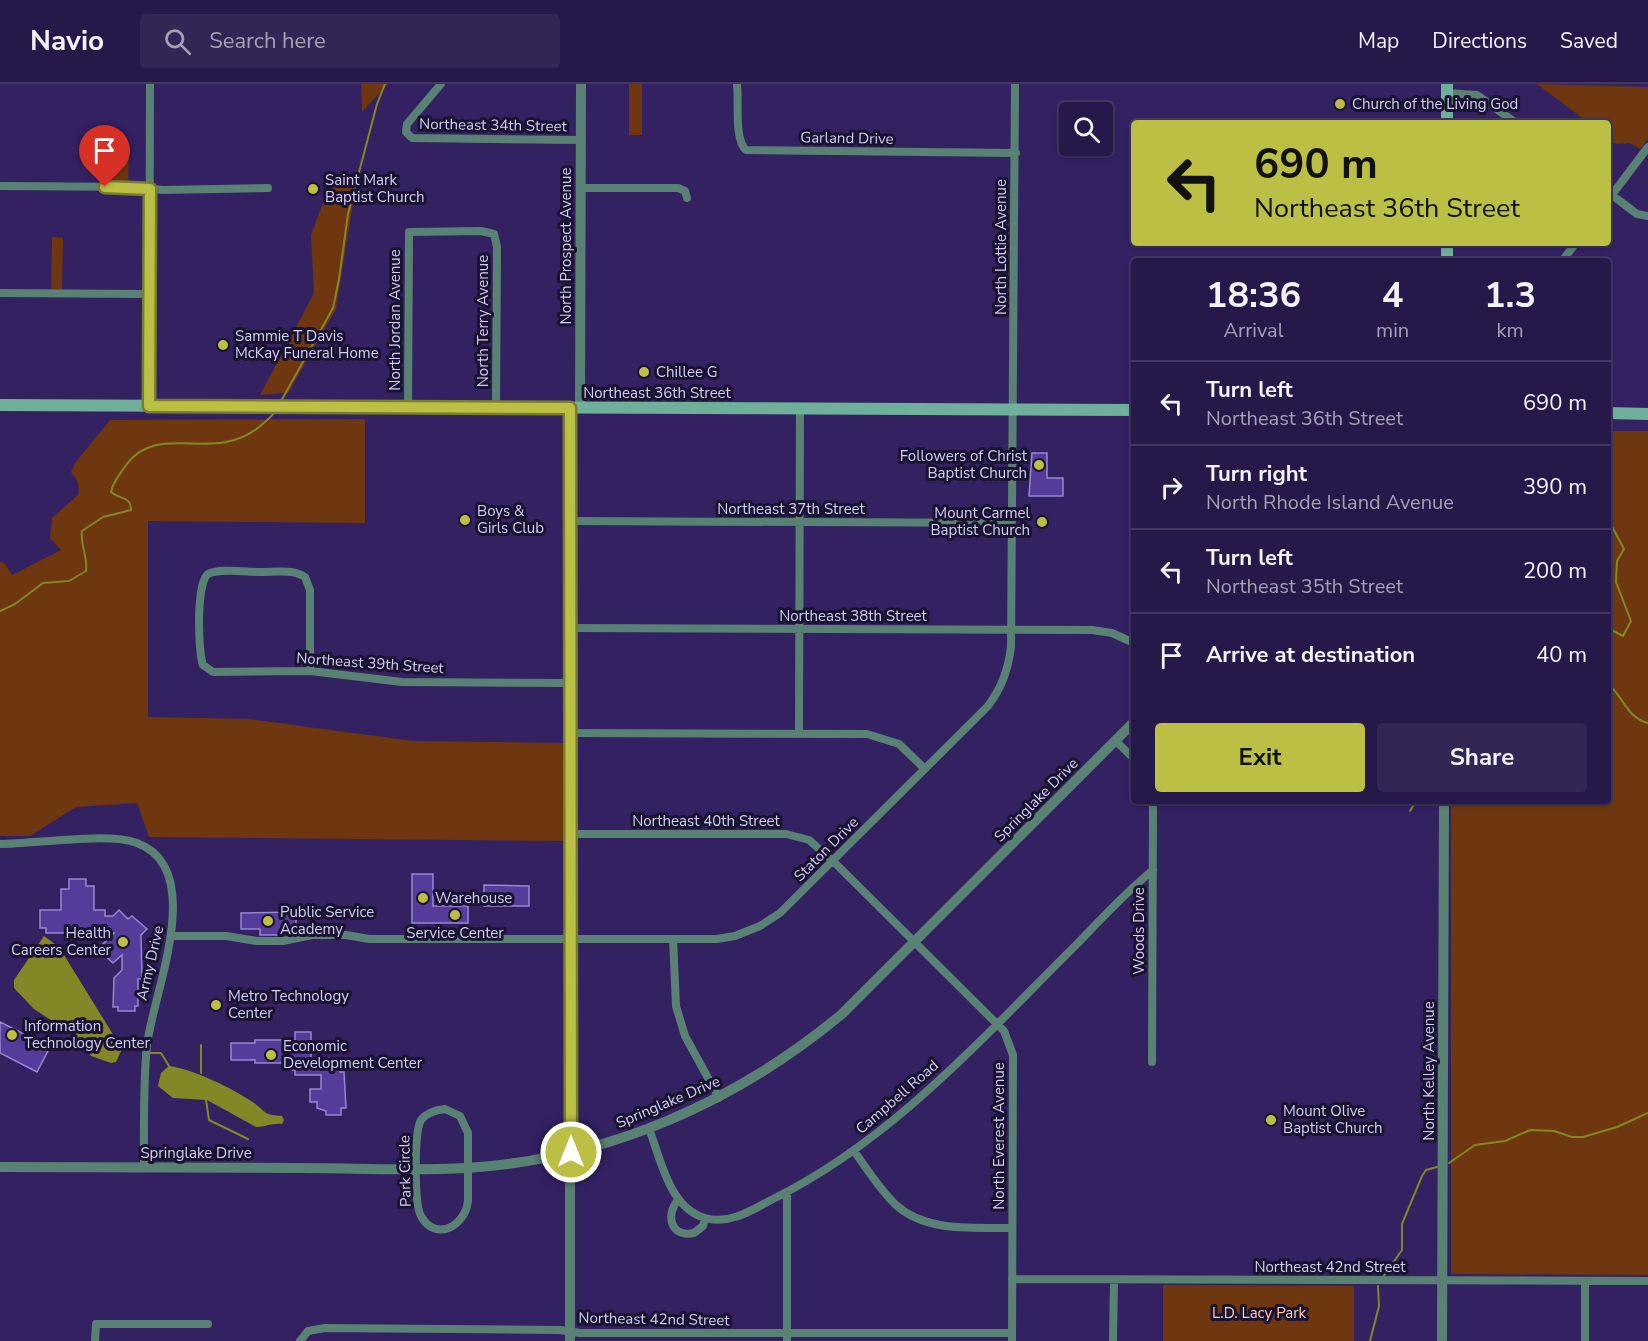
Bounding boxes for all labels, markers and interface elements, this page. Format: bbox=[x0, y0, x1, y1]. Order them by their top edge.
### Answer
search box bbox=[140, 14, 560, 68]
text: Navio bbox=[30, 22, 104, 60]
icon: search bbox=[161, 25, 194, 58]
text: Search here bbox=[209, 26, 326, 56]
text: Map bbox=[1358, 27, 1399, 55]
text: Directions bbox=[1432, 27, 1527, 55]
text: Saved bbox=[1560, 27, 1618, 55]
place label: Church of the Living God bbox=[1352, 94, 1518, 114]
marker: Church of the Living God bbox=[1333, 97, 1347, 111]
map controls bbox=[1059, 102, 1113, 156]
button: search bbox=[1059, 102, 1113, 156]
street label: Northeast 34th Street bbox=[419, 114, 568, 136]
pin bbox=[79, 125, 130, 187]
street label: Garland Drive bbox=[800, 127, 894, 149]
icon: arrive bbox=[88, 134, 121, 167]
text: 690 m bbox=[1254, 136, 1378, 193]
icon: left bbox=[1155, 144, 1233, 222]
street label: North Prospect Avenue bbox=[556, 168, 576, 324]
place label: Saint Mark Baptist Church bbox=[325, 170, 425, 207]
street label: North Lottie Avenue bbox=[991, 179, 1011, 315]
marker: Saint Mark Baptist Church bbox=[306, 182, 320, 196]
text: Northeast 36th Street bbox=[1254, 190, 1520, 227]
street label: North Jordan Avenue bbox=[385, 249, 405, 391]
street label: North Terry Avenue bbox=[473, 255, 493, 387]
text: 18:36 bbox=[1206, 271, 1301, 320]
text: 4 bbox=[1382, 271, 1403, 320]
text: 1.3 bbox=[1484, 271, 1536, 320]
text: Arrival bbox=[1223, 317, 1284, 344]
text: min bbox=[1376, 317, 1409, 344]
text: km bbox=[1496, 317, 1524, 344]
place label: Sammie T Davis McKay Funeral Home bbox=[235, 326, 379, 363]
marker: Sammie T Davis McKay Funeral Home bbox=[216, 338, 230, 352]
place label: Chillee G bbox=[656, 362, 718, 382]
marker: Chillee G bbox=[637, 365, 651, 379]
text: Turn left bbox=[1206, 375, 1293, 405]
street label: Northeast 36th Street bbox=[583, 383, 732, 403]
icon: left bbox=[1155, 387, 1188, 420]
text: 690 m bbox=[1523, 388, 1587, 418]
text: Northeast 36th Street bbox=[1206, 405, 1403, 432]
place label: Followers of Christ Baptist Church bbox=[900, 446, 1028, 483]
marker: Followers of Christ Baptist Church bbox=[1032, 458, 1046, 472]
text: Turn right bbox=[1206, 459, 1307, 489]
icon: right bbox=[1155, 471, 1188, 504]
text: 390 m bbox=[1523, 472, 1587, 502]
text: North Rhode Island Avenue bbox=[1206, 489, 1454, 516]
street label: Northeast 37th Street bbox=[717, 499, 866, 519]
place label: Boys & Girls Club bbox=[477, 501, 544, 538]
place label: Mount Carmel Baptist Church bbox=[930, 503, 1031, 540]
marker: Boys & Girls Club bbox=[458, 513, 472, 527]
marker: Mount Carmel Baptist Church bbox=[1035, 515, 1049, 529]
text: Turn left bbox=[1206, 543, 1293, 573]
icon: left bbox=[1155, 555, 1188, 588]
text: 200 m bbox=[1523, 556, 1587, 586]
text: Northeast 35th Street bbox=[1206, 573, 1403, 600]
street label: Northeast 38th Street bbox=[779, 606, 928, 626]
icon: arrive bbox=[1155, 639, 1188, 672]
text: Arrive at destination bbox=[1206, 640, 1415, 670]
text: 40 m bbox=[1536, 640, 1587, 670]
street label: Northeast 39th Street bbox=[296, 648, 445, 678]
button: Exit bbox=[1155, 723, 1365, 792]
button: Share bbox=[1377, 723, 1587, 792]
street label: Springlake Drive bbox=[990, 754, 1082, 846]
street label: Northeast 40th Street bbox=[632, 811, 781, 831]
street label: Staton Drive bbox=[789, 812, 863, 886]
street label: Woods Drive bbox=[1129, 887, 1149, 975]
place label: Warehouse bbox=[435, 888, 512, 908]
marker: Warehouse bbox=[416, 891, 430, 905]
place label: Public Service Academy bbox=[280, 902, 374, 939]
marker: Service Center bbox=[448, 908, 462, 922]
marker: Public Service Academy bbox=[261, 914, 275, 928]
place label: Health Careers Center bbox=[11, 923, 112, 960]
place label: Service Center bbox=[406, 923, 504, 943]
street label: Army Drive bbox=[132, 924, 168, 1002]
marker: Health Careers Center bbox=[116, 935, 130, 949]
place label: Metro Technology Center bbox=[228, 986, 349, 1023]
marker: Metro Technology Center bbox=[209, 998, 223, 1012]
street label: North Kelley Avenue bbox=[1419, 1001, 1439, 1141]
place label: Information Technology Center bbox=[24, 1016, 150, 1053]
marker: Information Technology Center bbox=[5, 1028, 19, 1042]
place label: Economic Development Center bbox=[283, 1036, 423, 1073]
marker: Economic Development Center bbox=[264, 1048, 278, 1062]
street label: Campbell Road bbox=[851, 1055, 943, 1139]
street label: North Everest Avenue bbox=[989, 1062, 1009, 1210]
street label: Springlake Drive bbox=[613, 1071, 723, 1133]
place label: Mount Olive Baptist Church bbox=[1283, 1101, 1383, 1138]
marker: Mount Olive Baptist Church bbox=[1264, 1113, 1278, 1127]
position arrow bbox=[539, 1120, 603, 1184]
street label: Park Circle bbox=[394, 1135, 416, 1207]
street label: Springlake Drive bbox=[140, 1143, 252, 1163]
street label: Northeast 42nd Street bbox=[1254, 1257, 1406, 1277]
park label: L.D. Lacy Park bbox=[1212, 1303, 1307, 1323]
street label: Northeast 42nd Street bbox=[578, 1308, 731, 1330]

